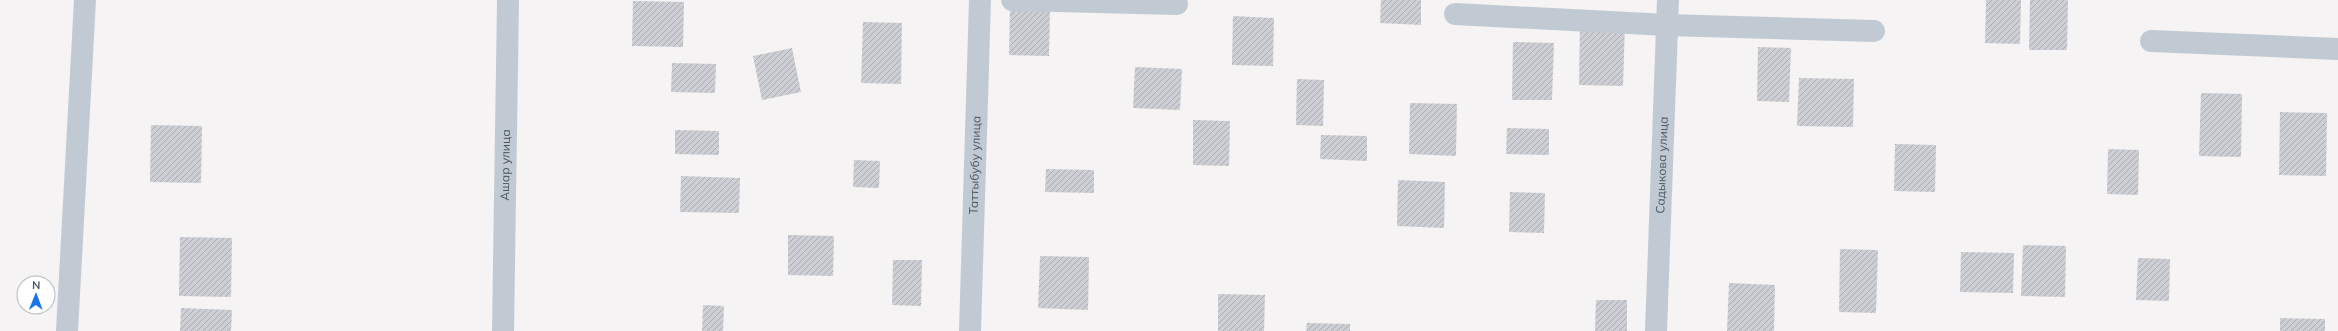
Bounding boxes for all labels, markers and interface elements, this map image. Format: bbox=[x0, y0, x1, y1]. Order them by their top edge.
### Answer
street label: Таттыбубу улица bbox=[966, 116, 983, 215]
street label: Садыкова улица bbox=[1652, 116, 1671, 214]
street label: Ашар улица bbox=[497, 129, 513, 201]
north arrow bbox=[16, 275, 56, 315]
text: N bbox=[32, 278, 40, 292]

